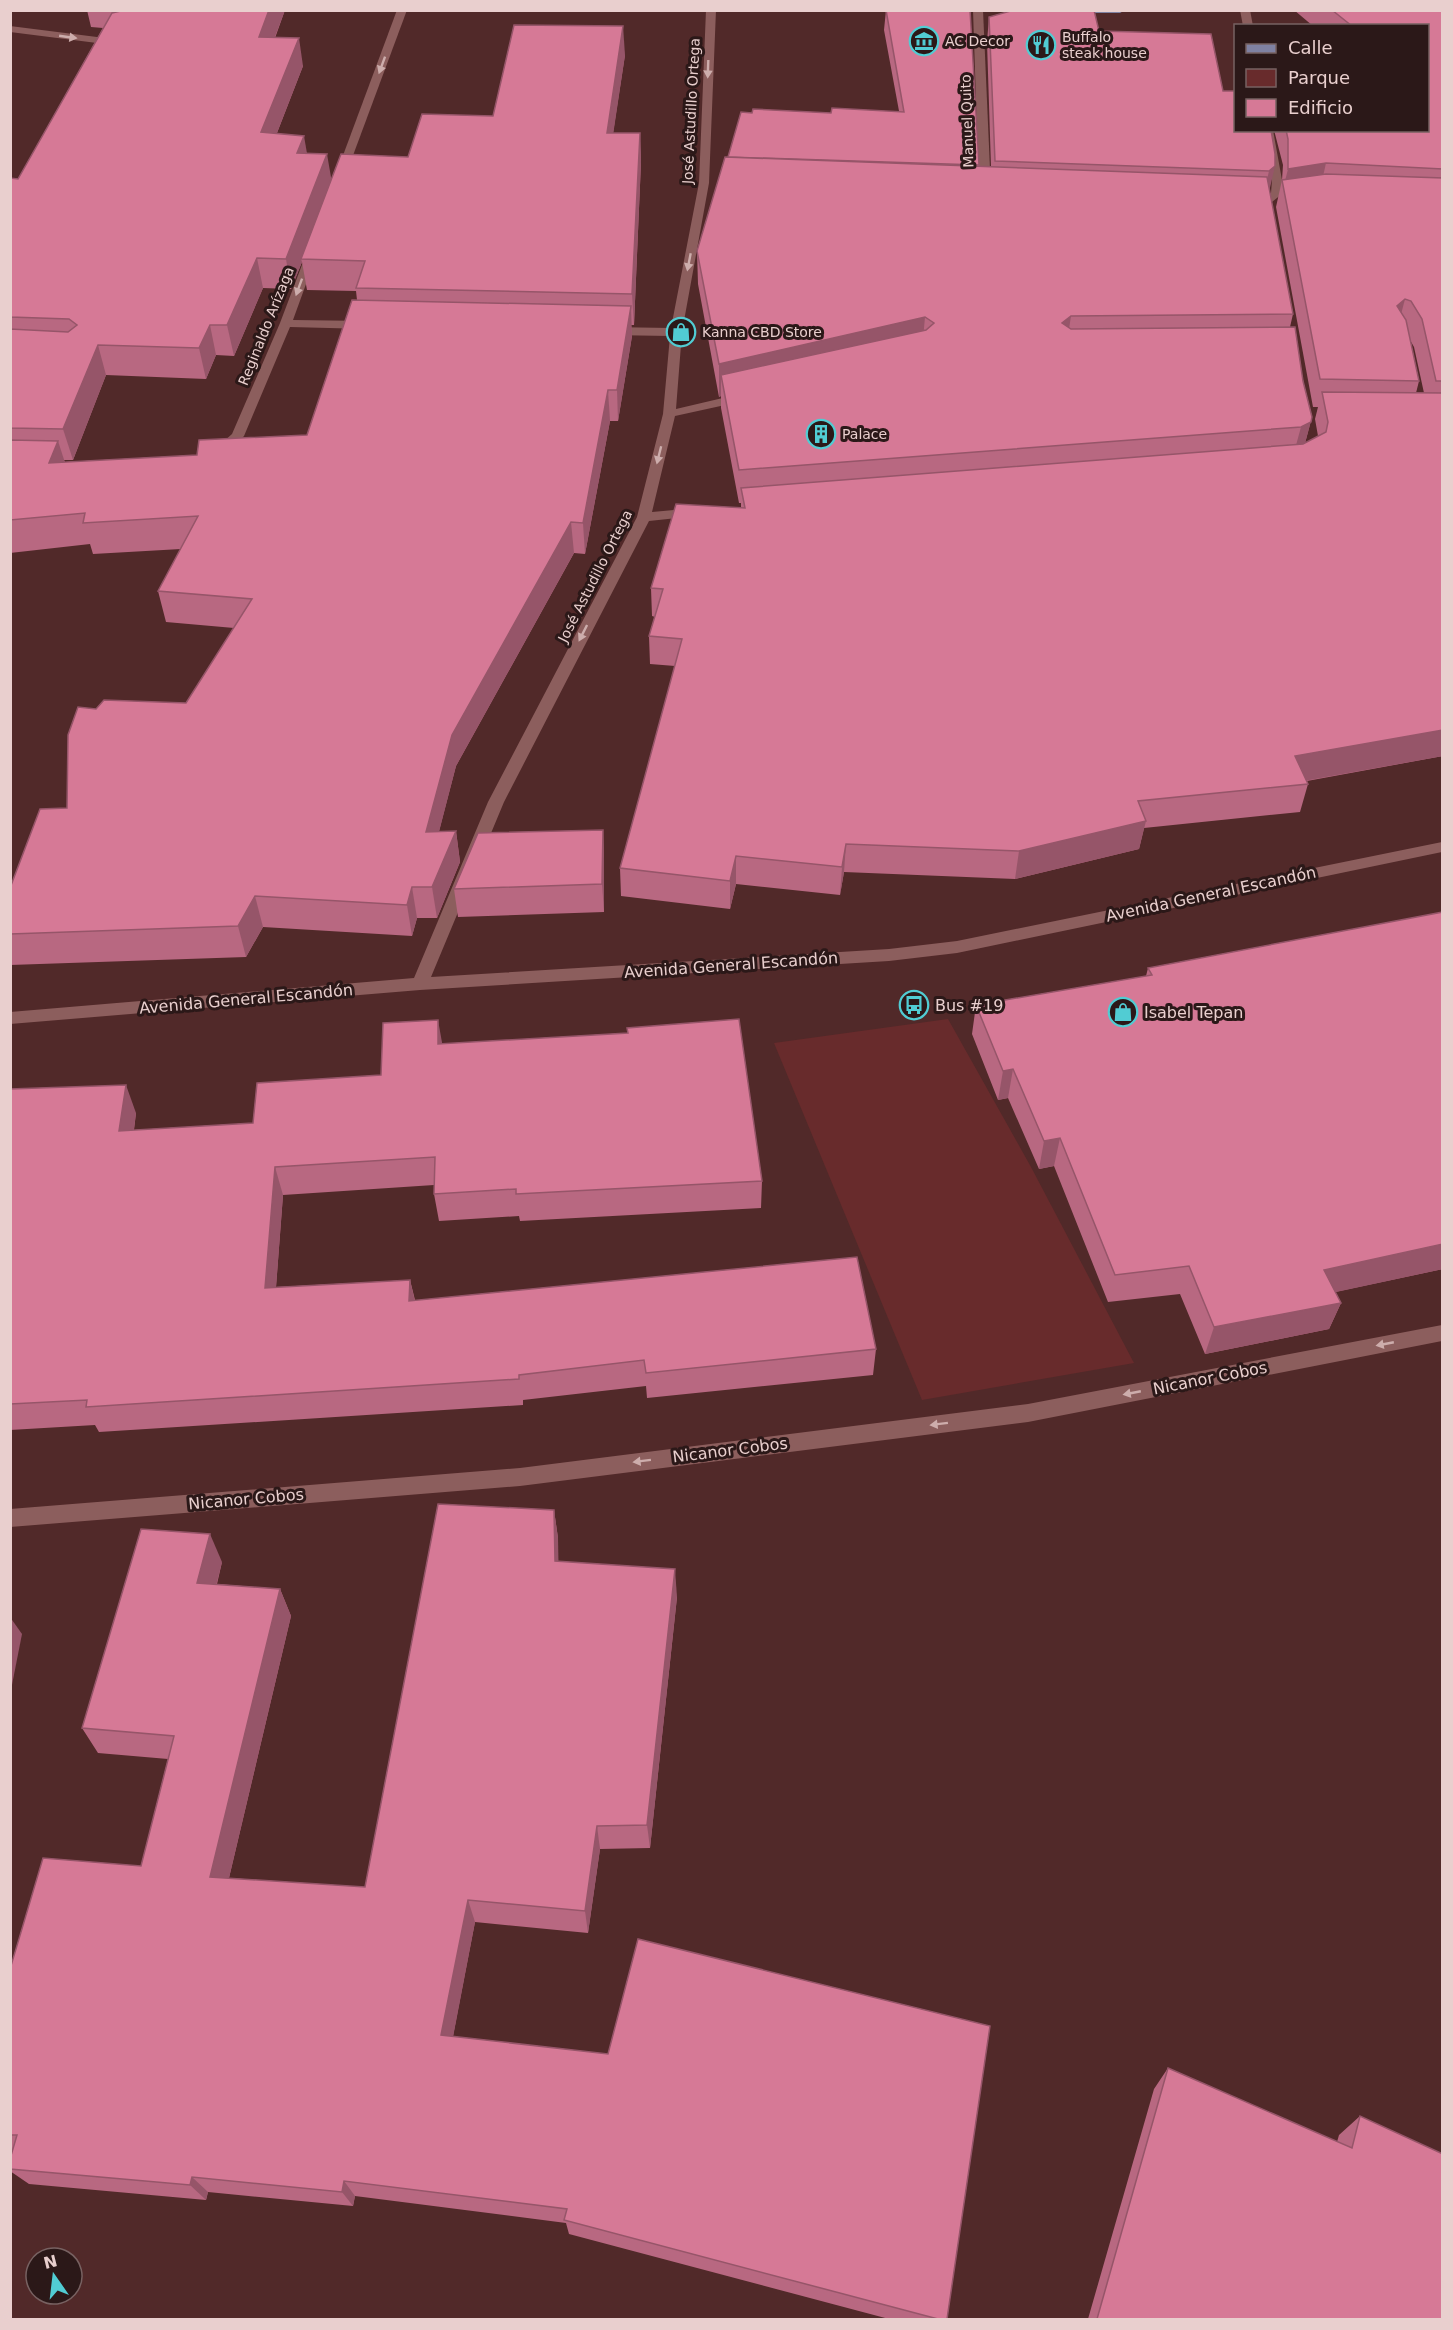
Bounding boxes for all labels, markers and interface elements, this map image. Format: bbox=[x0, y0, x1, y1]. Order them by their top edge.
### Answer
legend bbox=[1234, 24, 1429, 132]
museum icon: AC Decor bbox=[908, 25, 940, 57]
restaurant icon: Buffalo steak house bbox=[1025, 29, 1057, 61]
place label: Buffalo steak house bbox=[1062, 29, 1147, 61]
one-way arrow bbox=[59, 32, 78, 41]
place label: AC Decor bbox=[945, 33, 1010, 49]
text: Calle bbox=[1288, 37, 1333, 58]
street label: José Astudillo Ortega bbox=[679, 38, 703, 185]
one-way arrow bbox=[376, 56, 386, 74]
one-way arrow bbox=[704, 59, 713, 78]
text: Parque bbox=[1288, 67, 1350, 88]
street label: Manuel Quito bbox=[957, 74, 977, 168]
text: Edificio bbox=[1288, 97, 1353, 118]
one-way arrow bbox=[684, 253, 693, 272]
street label: Reginaldo Arízaga bbox=[235, 264, 297, 388]
one-way arrow bbox=[294, 279, 304, 297]
shop icon: Kanna CBD Store bbox=[665, 316, 697, 348]
place label: Kanna CBD Store bbox=[702, 324, 822, 340]
building icon: Palace bbox=[805, 418, 837, 450]
place label: Palace bbox=[842, 426, 887, 442]
one-way arrow bbox=[654, 446, 664, 464]
street label: José Astudillo Ortega bbox=[554, 507, 635, 646]
one-way arrow bbox=[579, 624, 589, 642]
street label: Avenida General Escandón bbox=[1104, 862, 1318, 926]
street label: Avenida General Escandón bbox=[623, 948, 839, 982]
street label: Avenida General Escandón bbox=[138, 980, 354, 1018]
bus stop icon: Bus #19 bbox=[898, 989, 930, 1021]
place label: Bus #19 bbox=[935, 996, 1003, 1015]
shop icon: Isabel Tepan bbox=[1107, 996, 1139, 1028]
place label: Isabel Tepan bbox=[1144, 1003, 1243, 1022]
one-way arrow bbox=[1375, 1340, 1394, 1349]
street label: Nicanor Cobos bbox=[1151, 1358, 1269, 1398]
one-way arrow bbox=[1122, 1389, 1141, 1398]
one-way arrow bbox=[930, 1419, 949, 1429]
street label: Nicanor Cobos bbox=[671, 1434, 789, 1466]
one-way arrow bbox=[632, 1457, 651, 1466]
street label: Nicanor Cobos bbox=[187, 1484, 305, 1514]
north arrow bbox=[24, 2246, 84, 2306]
text: N bbox=[42, 2251, 59, 2273]

